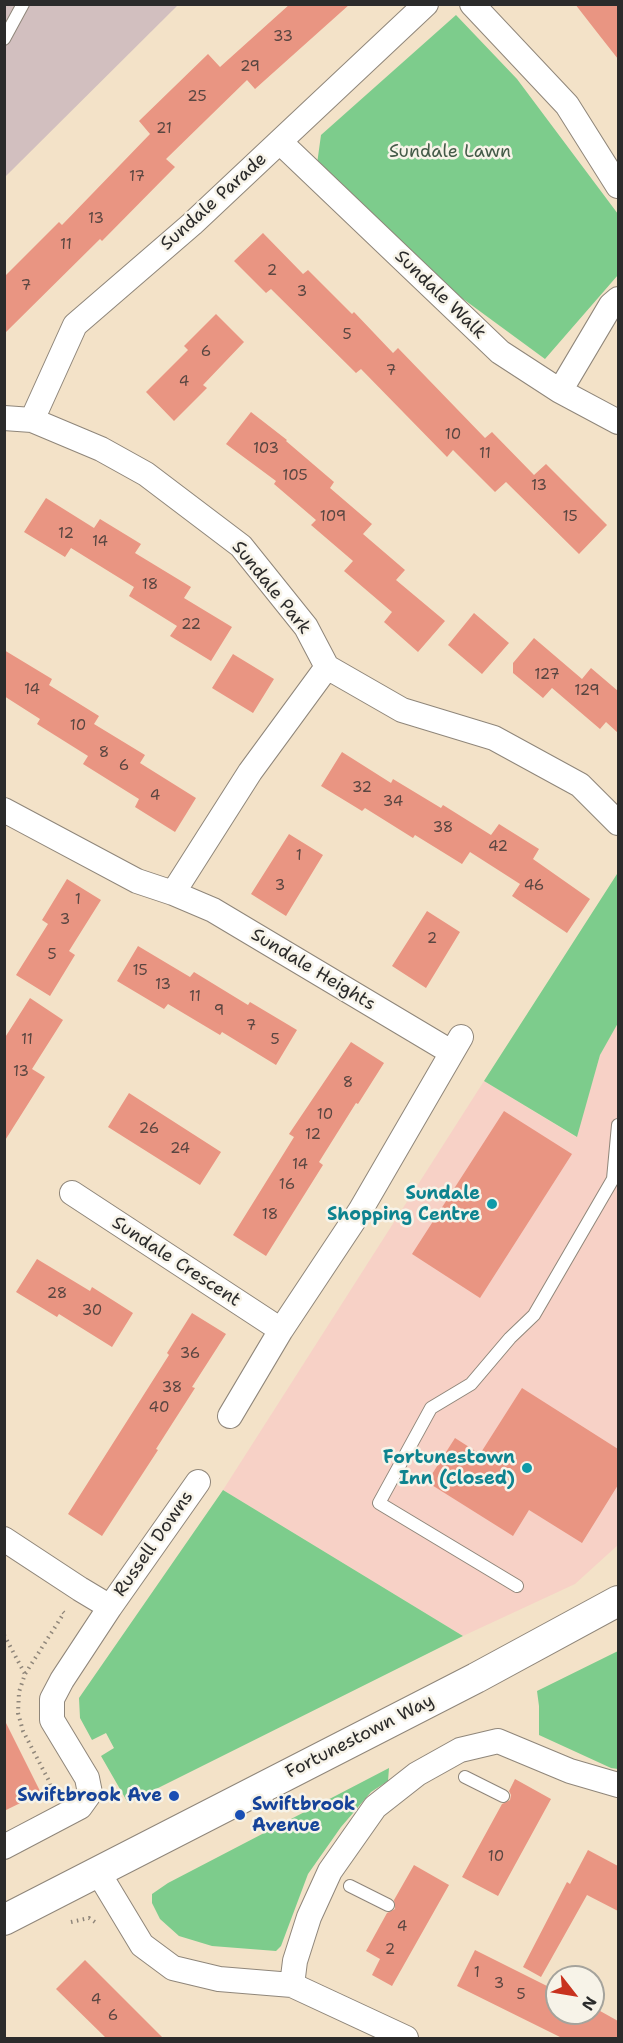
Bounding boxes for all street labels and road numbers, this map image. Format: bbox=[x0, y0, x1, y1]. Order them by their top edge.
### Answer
street label: Sundale Parade bbox=[156, 149, 272, 255]
street label: Sundale Walk bbox=[390, 246, 490, 344]
street label: Sundale Park bbox=[227, 537, 315, 639]
street label: Sundale Heights bbox=[247, 924, 379, 1016]
street label: Sundale Crescent bbox=[108, 1212, 244, 1312]
street label: Russell Downs bbox=[110, 1487, 198, 1601]
street label: Fortunestown Way bbox=[282, 1690, 438, 1784]

